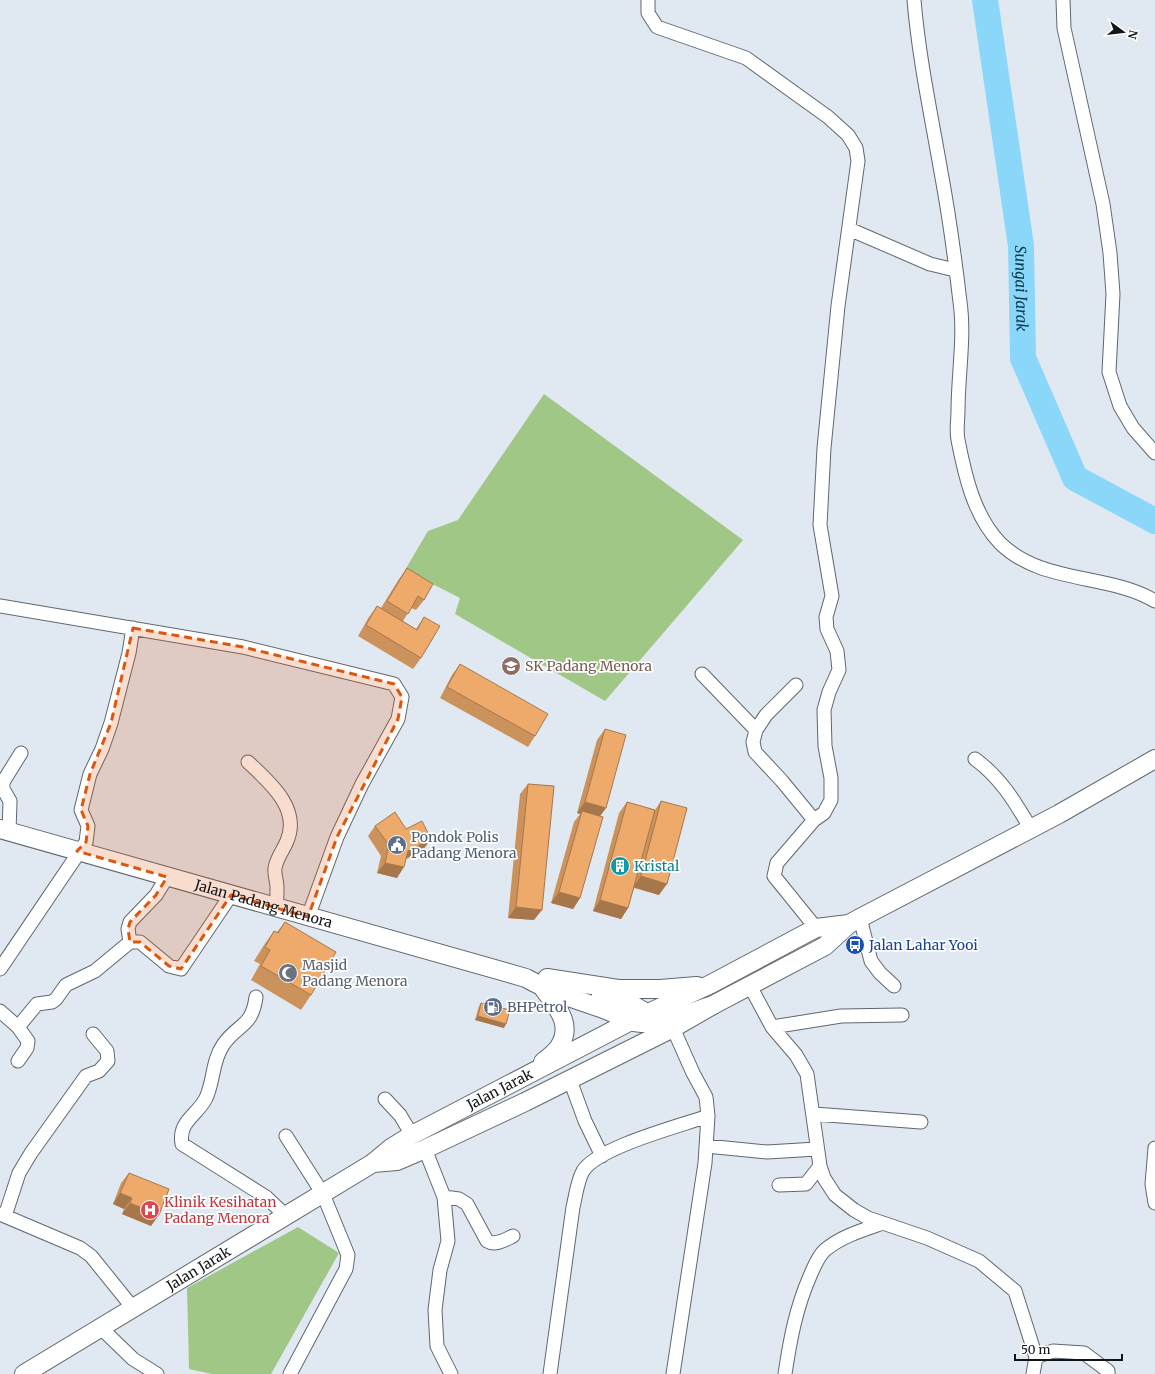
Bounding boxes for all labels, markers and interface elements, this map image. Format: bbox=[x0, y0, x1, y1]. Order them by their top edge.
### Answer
north arrow bbox=[1103, 12, 1143, 52]
text: N bbox=[1125, 29, 1141, 41]
water label: Sungai Jarak bbox=[1011, 245, 1032, 332]
school or university icon: SK Padang Menora bbox=[500, 655, 522, 677]
place label: SK Padang Menora bbox=[525, 657, 652, 675]
place label: Pondok Polis Padang Menora bbox=[411, 828, 517, 862]
public building icon: Pondok Polis Padang Menora bbox=[386, 834, 408, 856]
building icon: Kristal bbox=[609, 855, 631, 877]
place label: Kristal bbox=[634, 857, 680, 875]
street label: Jalan Padang Menora bbox=[192, 875, 335, 932]
bus stop icon: Jalan Lahar Yooi bbox=[844, 934, 866, 956]
place label: Jalan Lahar Yooi bbox=[868, 936, 978, 954]
place label: Masjid Padang Menora bbox=[302, 956, 408, 990]
mosque icon: Masjid Padang Menora bbox=[277, 962, 299, 984]
fuel station icon: BHPetrol bbox=[482, 996, 504, 1018]
place label: BHPetrol bbox=[507, 998, 568, 1016]
street label: Jalan Jarak bbox=[463, 1065, 536, 1114]
place label: Klinik Kesihatan Padang Menora bbox=[164, 1193, 276, 1227]
hospital icon: Klinik Kesihatan Padang Menora bbox=[139, 1199, 161, 1221]
street label: Jalan Jarak bbox=[162, 1242, 234, 1295]
scale bar bbox=[1015, 1336, 1122, 1362]
text: 50 m bbox=[1021, 1342, 1050, 1357]

